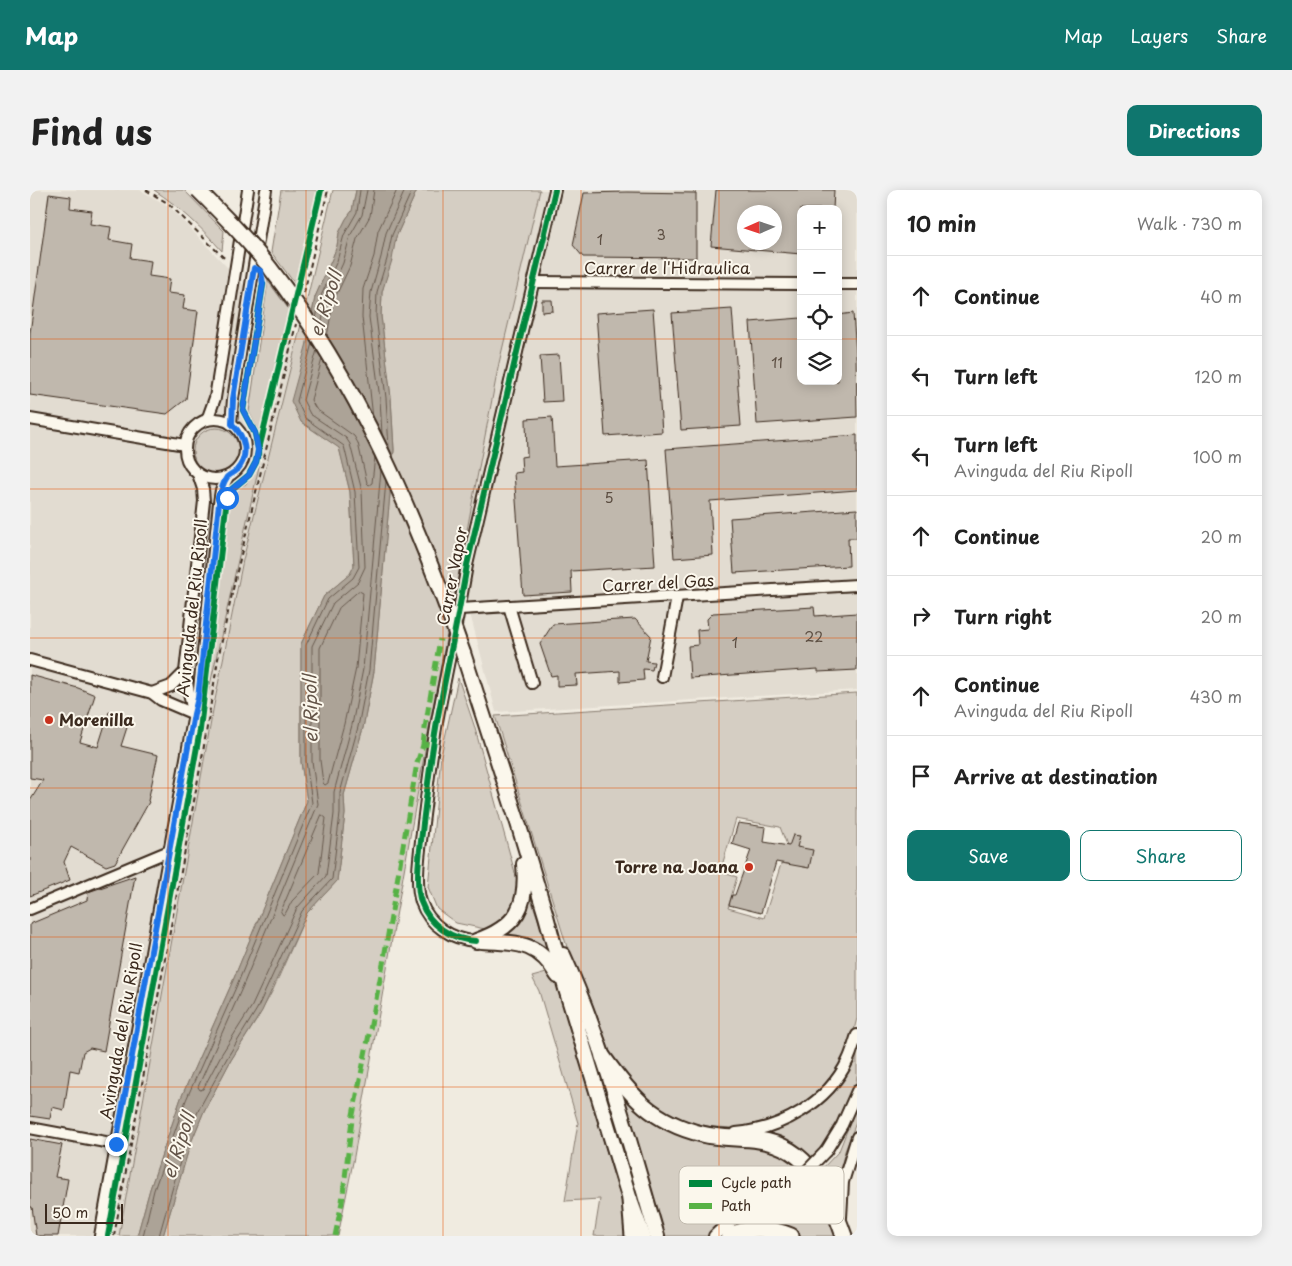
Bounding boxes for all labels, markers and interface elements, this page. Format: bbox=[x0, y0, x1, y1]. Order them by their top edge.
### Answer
text: Map bbox=[25, 17, 78, 53]
text: Map bbox=[1064, 22, 1103, 49]
text: Layers bbox=[1131, 22, 1188, 49]
text: Share bbox=[1216, 22, 1267, 49]
text: Find us bbox=[30, 104, 152, 157]
button: Directions bbox=[1127, 105, 1262, 156]
north arrow bbox=[737, 205, 782, 250]
map controls bbox=[797, 205, 842, 385]
button: + bbox=[797, 205, 842, 250]
text: 10 min bbox=[907, 207, 977, 239]
text: Walk · 730 m bbox=[1137, 211, 1242, 235]
house number: 3 bbox=[656, 224, 666, 245]
house number: 1 bbox=[597, 229, 603, 250]
button: − bbox=[797, 250, 842, 295]
street label: Carrer de l'Hidraulica bbox=[584, 255, 750, 279]
water label: el Ripoll bbox=[301, 264, 349, 340]
icon: ahead bbox=[907, 282, 935, 310]
text: Continue bbox=[954, 282, 1040, 310]
text: 40 m bbox=[1200, 284, 1242, 308]
button: locate bbox=[797, 295, 842, 340]
button: layers bbox=[797, 340, 842, 385]
house number: 11 bbox=[771, 352, 783, 373]
icon: left bbox=[907, 362, 935, 390]
text: Turn left bbox=[954, 362, 1038, 390]
text: 120 m bbox=[1195, 364, 1242, 388]
text: Turn left bbox=[954, 430, 1038, 458]
icon: left bbox=[907, 442, 935, 470]
text: 100 m bbox=[1193, 444, 1242, 468]
text: Avinguda del Riu Ripoll bbox=[954, 458, 1133, 482]
route start bbox=[216, 487, 239, 510]
house number: 5 bbox=[604, 487, 614, 508]
street label: Avinguda del Riu Ripoll bbox=[170, 518, 212, 698]
icon: ahead bbox=[907, 522, 935, 550]
text: Continue bbox=[954, 522, 1040, 550]
street label: Carrer Vapor bbox=[430, 524, 472, 627]
text: 20 m bbox=[1201, 524, 1242, 548]
street label: Carrer del Gas bbox=[601, 567, 715, 597]
icon: right bbox=[907, 602, 935, 630]
text: Turn right bbox=[954, 602, 1052, 630]
text: 20 m bbox=[1201, 604, 1242, 628]
house number: 22 bbox=[805, 626, 823, 647]
house number: 1 bbox=[732, 632, 738, 653]
text: Continue bbox=[954, 670, 1040, 698]
water label: el Ripoll bbox=[295, 672, 324, 743]
icon: ahead bbox=[907, 682, 935, 710]
text: 430 m bbox=[1190, 684, 1242, 708]
text: Avinguda del Riu Ripoll bbox=[954, 698, 1133, 722]
place label: Morenilla bbox=[59, 707, 134, 731]
marker: Morenilla bbox=[43, 714, 55, 726]
icon: arrive bbox=[907, 762, 935, 790]
text: Arrive at destination bbox=[954, 762, 1158, 790]
button: Save bbox=[907, 830, 1070, 881]
button: Share bbox=[1080, 830, 1242, 881]
place label: Torre na Joana bbox=[615, 854, 739, 878]
marker: Torre na Joana bbox=[743, 861, 755, 873]
street label: Avinguda del Riu Ripoll bbox=[93, 941, 147, 1121]
water label: el Ripoll bbox=[154, 1106, 202, 1182]
route end bbox=[105, 1133, 128, 1156]
legend bbox=[679, 1166, 844, 1224]
text: Cycle path bbox=[721, 1172, 792, 1193]
text: Path bbox=[721, 1195, 751, 1216]
scale bar bbox=[45, 1201, 122, 1224]
text: 50 m bbox=[52, 1202, 88, 1223]

